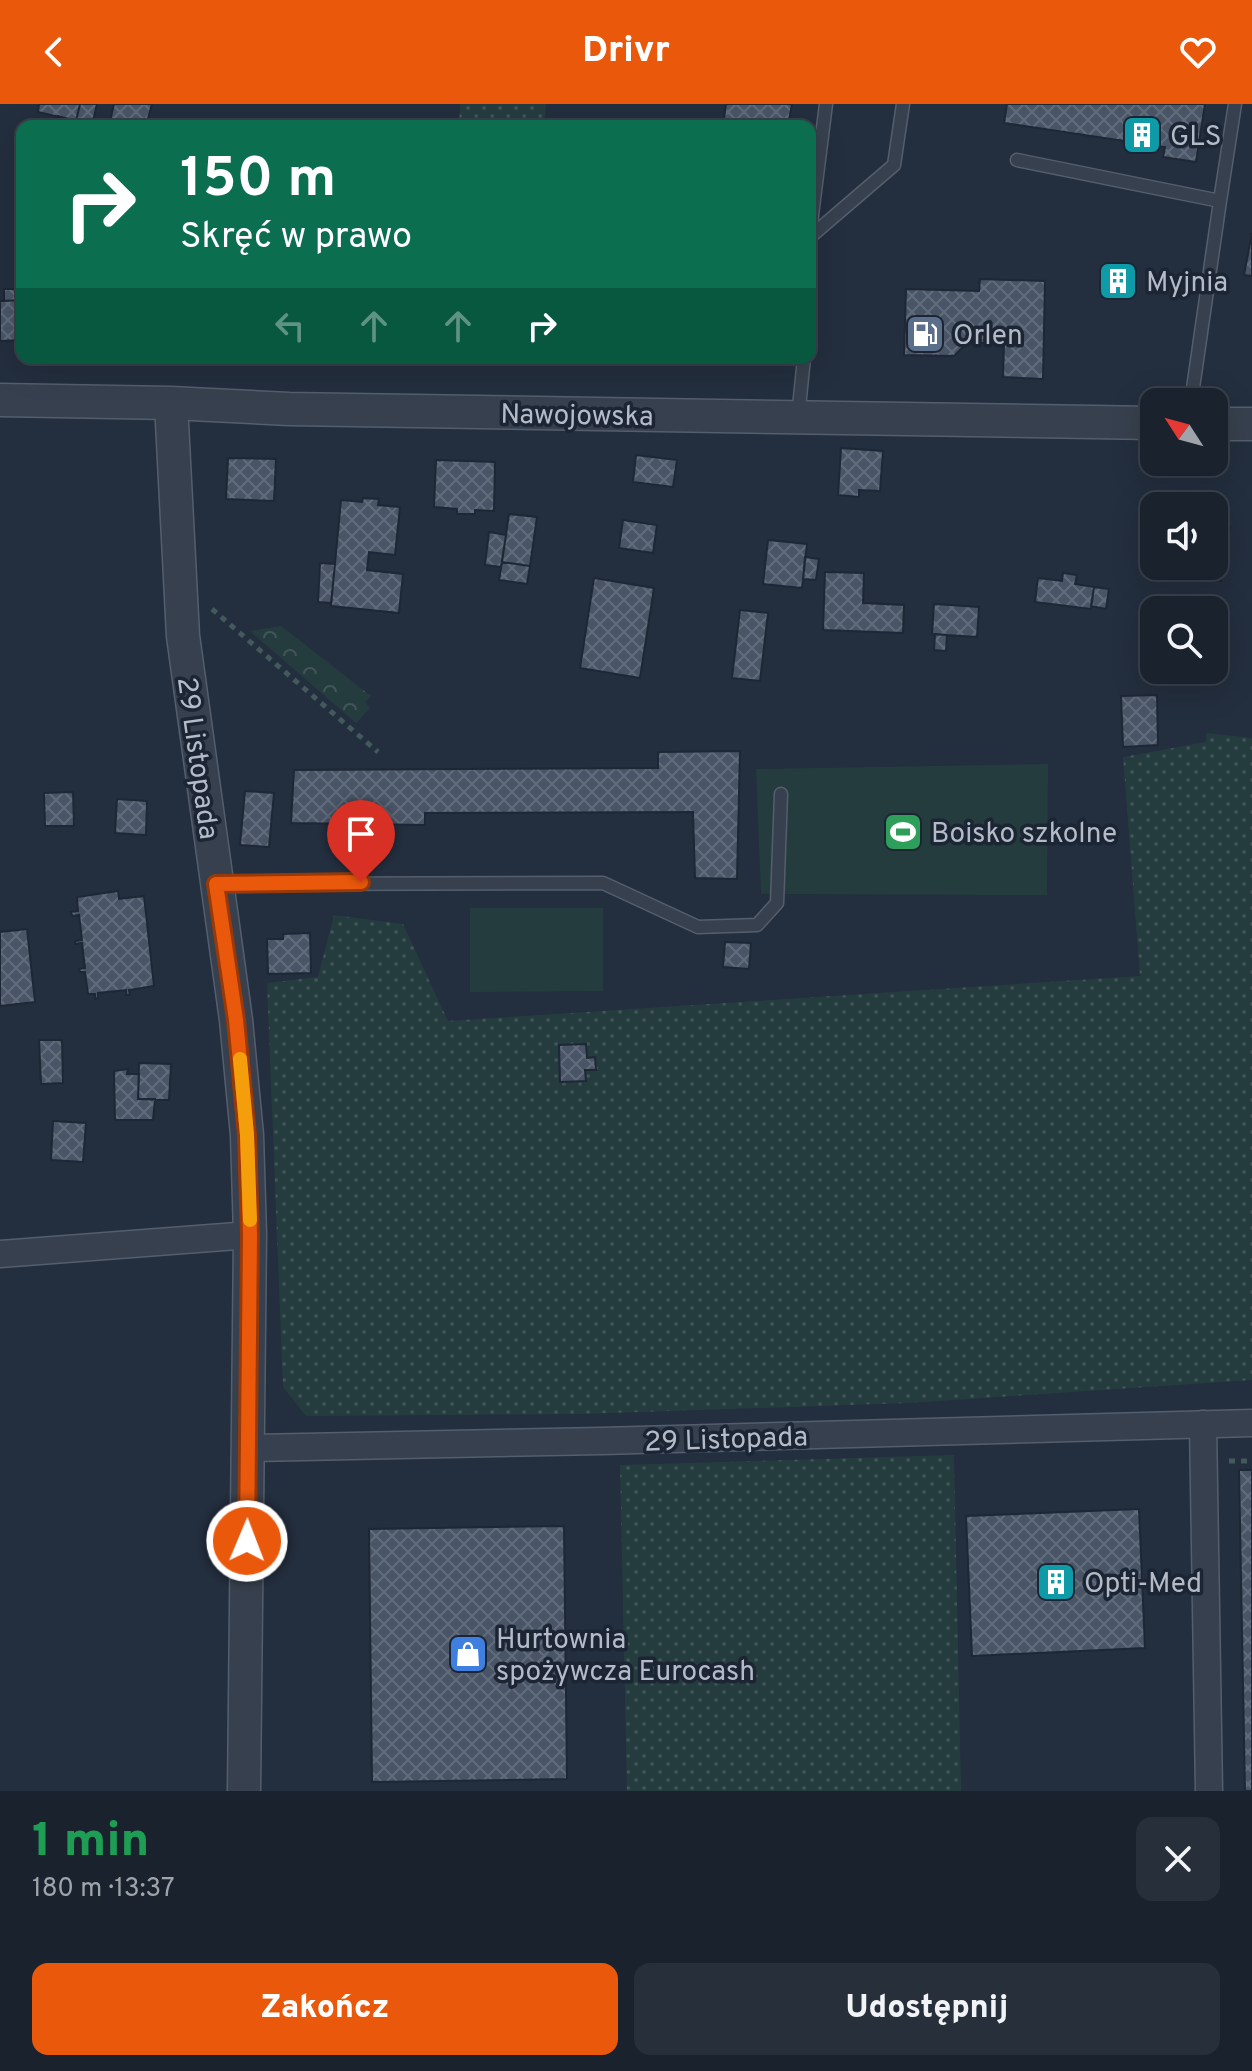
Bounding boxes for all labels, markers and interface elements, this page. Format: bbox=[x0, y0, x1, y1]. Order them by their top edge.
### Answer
text: Drivr bbox=[582, 29, 670, 75]
icon: back bbox=[32, 30, 76, 74]
icon: heart bbox=[1176, 30, 1220, 74]
building icon: GLS bbox=[1121, 114, 1163, 156]
place label: GLS bbox=[1170, 120, 1221, 156]
text: 150 m bbox=[180, 146, 336, 216]
icon: right bbox=[48, 152, 152, 256]
text: Skręć w prawo bbox=[180, 215, 412, 261]
building icon: Myjnia bbox=[1097, 260, 1139, 302]
place label: Myjnia bbox=[1146, 266, 1228, 302]
icon: left bbox=[268, 304, 312, 348]
icon: ahead bbox=[352, 304, 396, 348]
icon: ahead bbox=[436, 304, 480, 348]
icon: right bbox=[520, 304, 564, 348]
fuel station icon: Orlen bbox=[904, 313, 946, 355]
place label: Orlen bbox=[953, 319, 1023, 355]
north arrow bbox=[1140, 388, 1228, 476]
map controls bbox=[1140, 388, 1228, 684]
street label: Nawojowska bbox=[500, 398, 654, 436]
button: sound bbox=[1140, 492, 1228, 580]
button: search bbox=[1140, 596, 1228, 684]
street label: 29 Listopada bbox=[167, 675, 225, 842]
pin bbox=[327, 800, 395, 882]
sports icon: Boisko szkolne bbox=[882, 811, 924, 853]
icon: arrive bbox=[339, 812, 383, 856]
place label: Boisko szkolne bbox=[931, 817, 1117, 853]
street label: 29 Listopada bbox=[644, 1420, 809, 1462]
position arrow bbox=[205, 1499, 289, 1583]
building icon: Opti-Med bbox=[1035, 1561, 1077, 1603]
place label: Opti-Med bbox=[1084, 1567, 1202, 1603]
place label: Hurtownia spożywcza Eurocash bbox=[496, 1623, 755, 1691]
shop icon: Hurtownia spożywcza Eurocash bbox=[447, 1633, 489, 1675]
text: 1 min bbox=[32, 1813, 149, 1873]
button: close bbox=[1136, 1817, 1220, 1901]
text: 180 m · 13:37 bbox=[32, 1873, 175, 1906]
button: Zakończ bbox=[32, 1963, 618, 2055]
button: Udostępnij bbox=[634, 1963, 1220, 2055]

